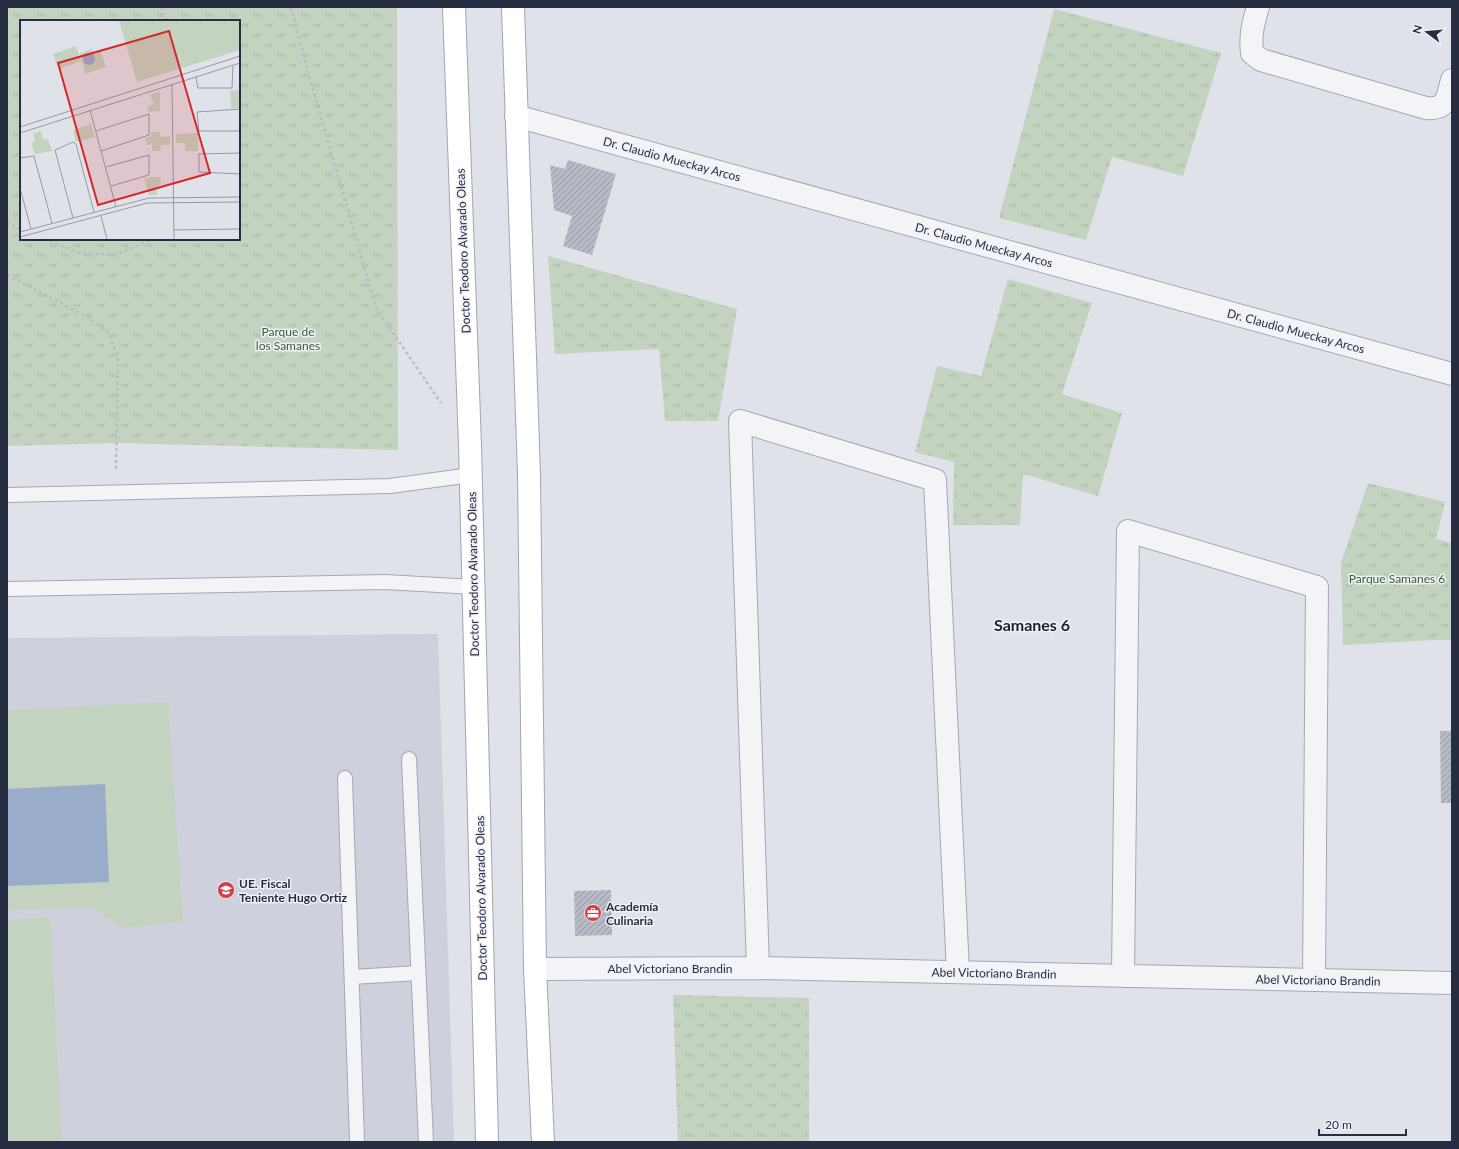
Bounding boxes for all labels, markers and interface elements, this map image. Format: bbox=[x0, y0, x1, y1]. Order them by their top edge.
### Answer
north arrow bbox=[1407, 12, 1447, 52]
inset map bbox=[20, 20, 240, 240]
text: N bbox=[1409, 23, 1424, 35]
street label: Dr. Claudio Mueckay Arcos bbox=[602, 133, 742, 185]
street label: Doctor Teodoro Alvarado Oleas bbox=[453, 168, 473, 334]
street label: Dr. Claudio Mueckay Arcos bbox=[914, 219, 1054, 271]
street label: Dr. Claudio Mueckay Arcos bbox=[1226, 305, 1366, 357]
park label: Parque de los Samanes bbox=[256, 324, 320, 353]
street label: Doctor Teodoro Alvarado Oleas bbox=[464, 491, 482, 657]
park label: Parque Samanes 6 bbox=[1349, 571, 1445, 586]
district label: Samanes 6 bbox=[994, 615, 1070, 634]
street label: Doctor Teodoro Alvarado Oleas bbox=[472, 815, 490, 981]
place label: UE. Fiscal Teniente Hugo Ortiz bbox=[239, 876, 348, 905]
school or university icon: UE. Fiscal Teniente Hugo Ortiz bbox=[216, 880, 236, 900]
place label: Academía Culinaria bbox=[605, 899, 658, 928]
office icon: Academía Culinaria bbox=[583, 903, 603, 923]
street label: Abel Victoriano Brandin bbox=[607, 961, 733, 976]
street label: Abel Victoriano Brandin bbox=[931, 964, 1057, 982]
street label: Abel Victoriano Brandin bbox=[1255, 971, 1381, 989]
scale bar bbox=[1319, 1111, 1406, 1137]
text: 20 m bbox=[1325, 1117, 1352, 1132]

